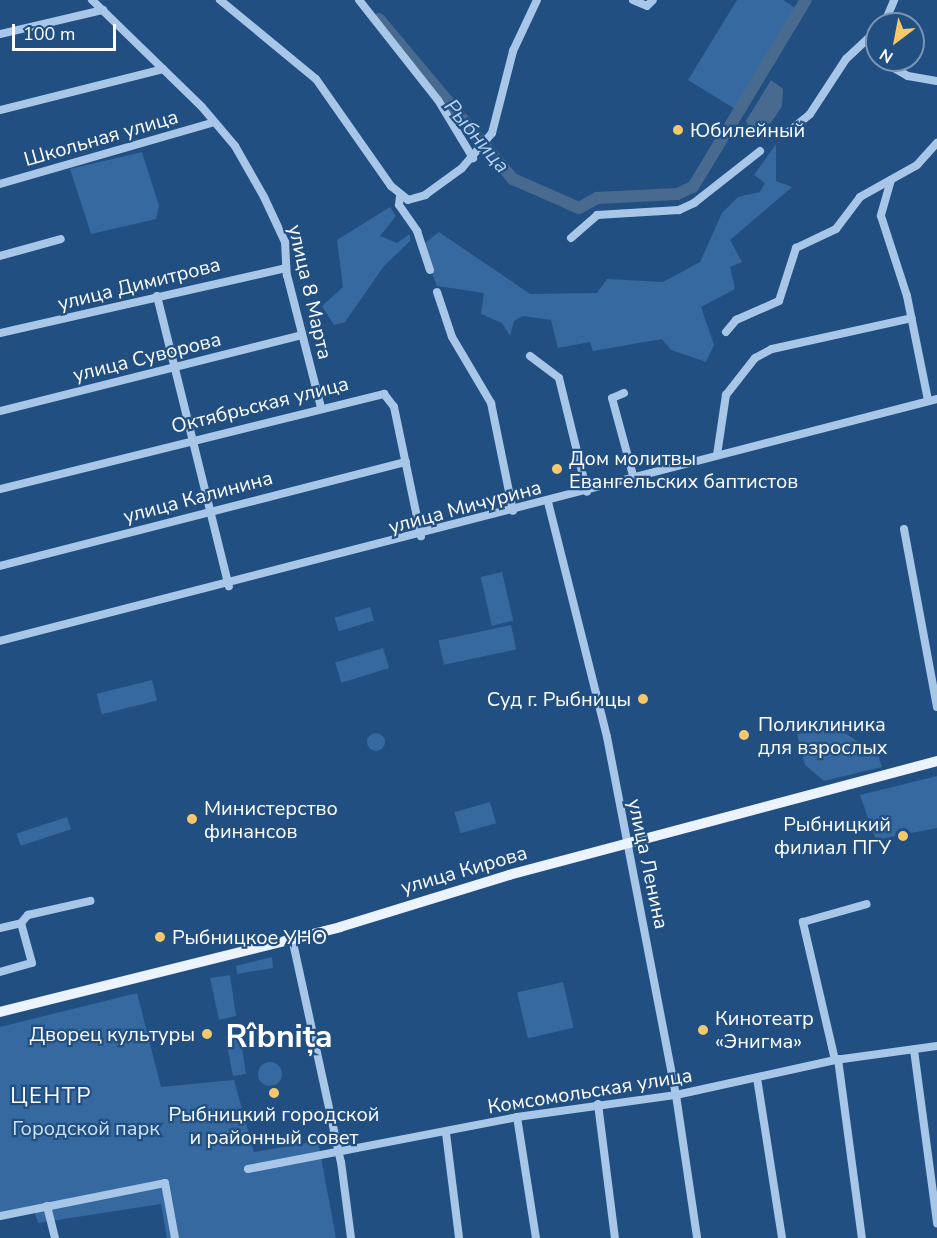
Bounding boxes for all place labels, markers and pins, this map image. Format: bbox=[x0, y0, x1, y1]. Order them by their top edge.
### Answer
place label: Юбилейный bbox=[690, 118, 805, 142]
marker: Юбилейный bbox=[671, 123, 685, 137]
place label: Дом молитвы Евангельских баптистов bbox=[569, 446, 798, 493]
marker: Дом молитвы Евангельских баптистов bbox=[550, 462, 564, 476]
place label: Суд г. Рыбницы bbox=[487, 687, 631, 711]
marker: Суд г. Рыбницы bbox=[636, 692, 650, 706]
place label: Поликлиника для взрослых bbox=[758, 712, 888, 759]
marker: Поликлиника для взрослых bbox=[735, 726, 753, 744]
place label: Министерство финансов bbox=[204, 796, 338, 843]
marker: Министерство финансов bbox=[185, 812, 199, 826]
place label: Рыбницкий филиал ПГУ bbox=[774, 813, 891, 860]
marker: Рыбницкий филиал ПГУ bbox=[896, 829, 910, 843]
place label: Рыбницкое УНО bbox=[172, 925, 327, 949]
marker: Рыбницкое УНО bbox=[153, 930, 167, 944]
place label: Кинотеатр «Энигма» bbox=[715, 1006, 814, 1053]
place label: Дворец культуры bbox=[29, 1022, 195, 1046]
marker: Кинотеатр «Энигма» bbox=[696, 1023, 710, 1037]
marker: Дворец культуры bbox=[200, 1027, 214, 1041]
marker: Рыбницкий городской и районный совет bbox=[267, 1086, 281, 1100]
place label: Рыбницкий городской и районный совет bbox=[169, 1102, 379, 1149]

